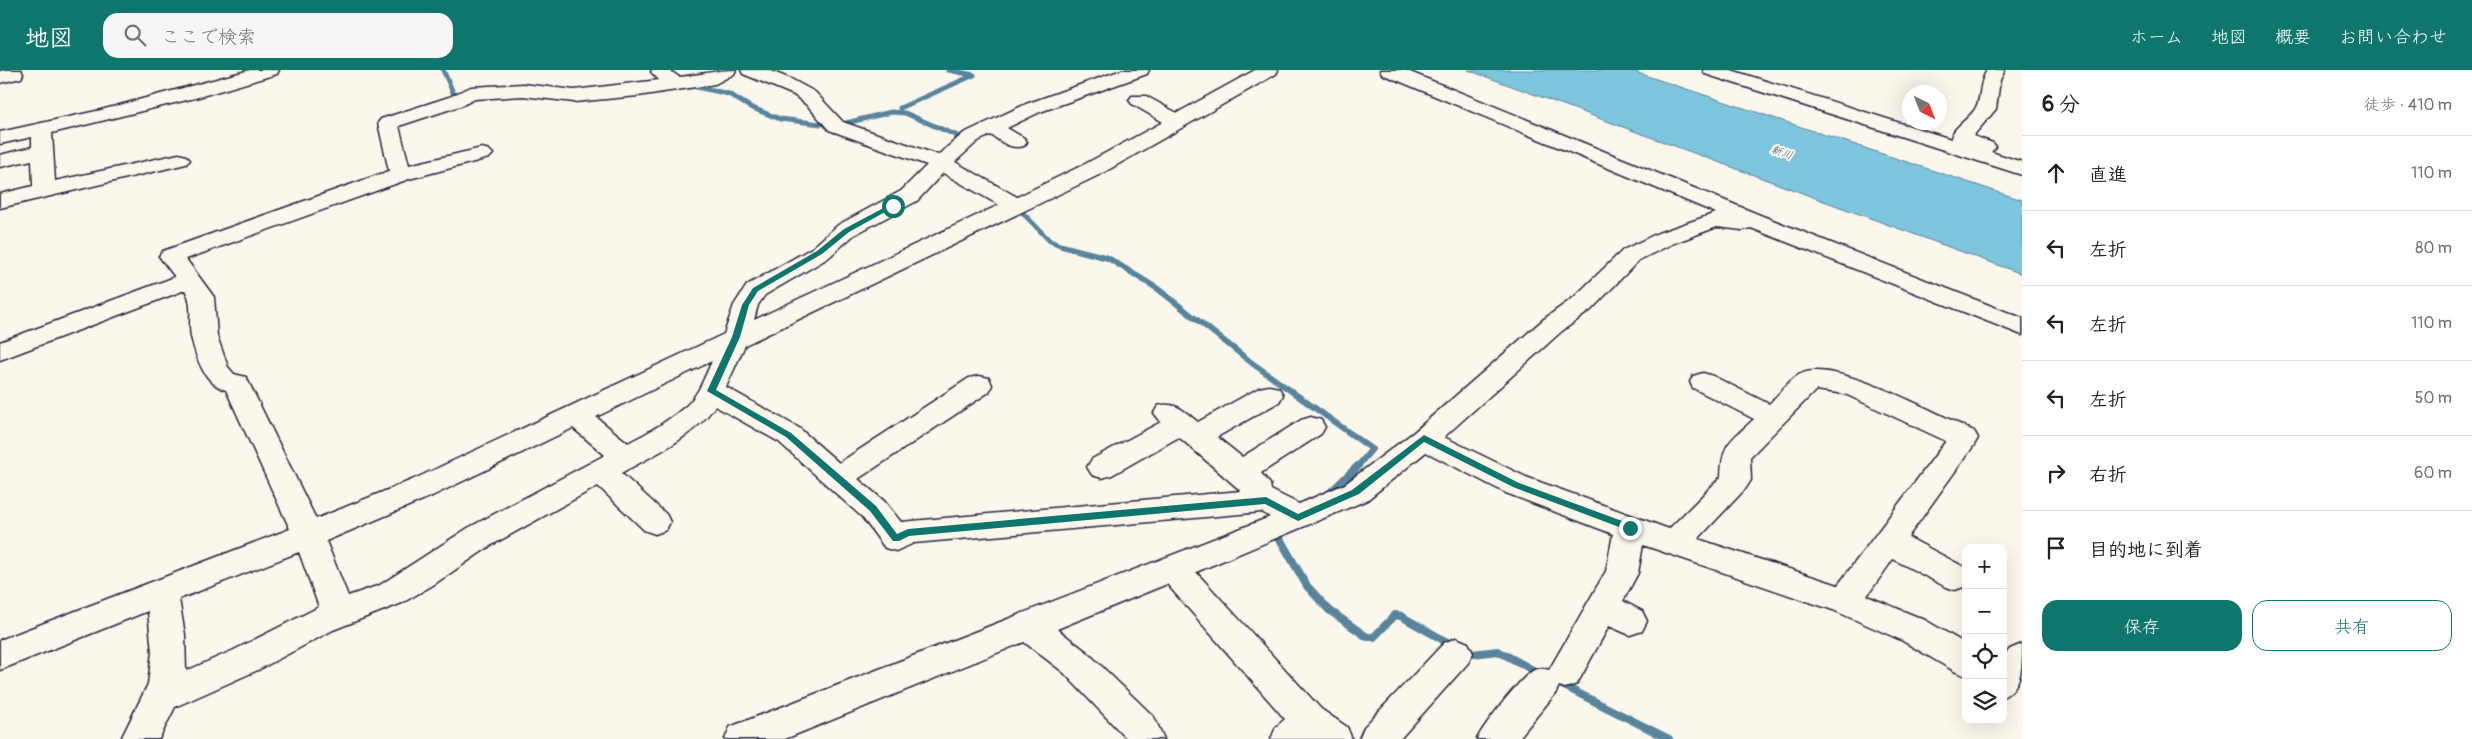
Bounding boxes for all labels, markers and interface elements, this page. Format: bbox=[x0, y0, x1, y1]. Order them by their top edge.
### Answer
search box bbox=[103, 13, 453, 58]
icon: search bbox=[121, 21, 149, 49]
text: 地図 bbox=[25, 24, 73, 53]
text: ここで検索 bbox=[161, 25, 256, 49]
text: ホーム bbox=[2130, 26, 2183, 49]
text: 地図 bbox=[2211, 26, 2247, 49]
text: 概要 bbox=[2275, 26, 2311, 49]
text: お問い合わせ bbox=[2339, 26, 2447, 49]
north arrow bbox=[1902, 85, 1947, 130]
text: 6 分 bbox=[2042, 91, 2080, 118]
text: 徒歩 · 410 m bbox=[2364, 95, 2452, 115]
water label: 新川 bbox=[1769, 143, 1794, 162]
icon: ahead bbox=[2042, 159, 2070, 187]
text: 直進 bbox=[2089, 163, 2127, 187]
text: 110 m bbox=[2411, 163, 2452, 183]
route start bbox=[882, 195, 905, 218]
icon: left bbox=[2042, 234, 2070, 262]
text: 左折 bbox=[2089, 238, 2127, 262]
text: 80 m bbox=[2415, 238, 2452, 258]
icon: left bbox=[2042, 309, 2070, 337]
text: 左折 bbox=[2089, 313, 2127, 337]
text: 110 m bbox=[2411, 313, 2452, 333]
icon: left bbox=[2042, 384, 2070, 412]
text: 左折 bbox=[2089, 388, 2127, 412]
text: 50 m bbox=[2415, 388, 2452, 408]
icon: right bbox=[2042, 459, 2070, 487]
text: 右折 bbox=[2089, 463, 2127, 487]
text: 60 m bbox=[2414, 463, 2452, 483]
route end bbox=[1619, 517, 1642, 540]
icon: arrive bbox=[2042, 534, 2070, 562]
text: 目的地に到着 bbox=[2089, 538, 2203, 562]
map controls bbox=[1962, 544, 2007, 724]
button: + bbox=[1962, 544, 2007, 589]
button: − bbox=[1962, 589, 2007, 634]
button: 保存 bbox=[2042, 600, 2242, 651]
button: 共有 bbox=[2252, 600, 2452, 651]
button: locate bbox=[1962, 634, 2007, 679]
button: layers bbox=[1962, 679, 2007, 724]

